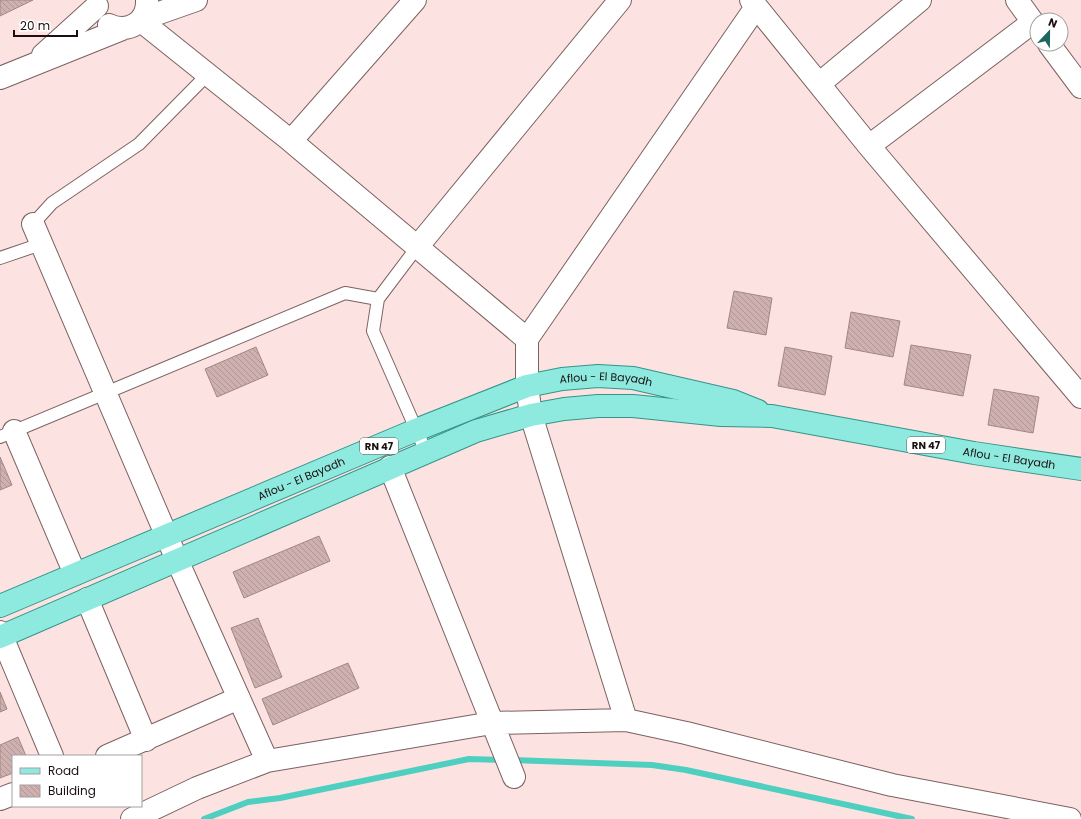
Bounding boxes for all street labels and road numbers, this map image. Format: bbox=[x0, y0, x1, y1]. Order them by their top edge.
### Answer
street label: Aflou - El Bayadh bbox=[559, 368, 654, 390]
road number: RN 47 bbox=[907, 437, 945, 453]
road number: RN 47 bbox=[360, 438, 398, 454]
street label: Aflou - El Bayadh bbox=[962, 443, 1057, 473]
street label: Aflou - El Bayadh bbox=[255, 453, 347, 504]

